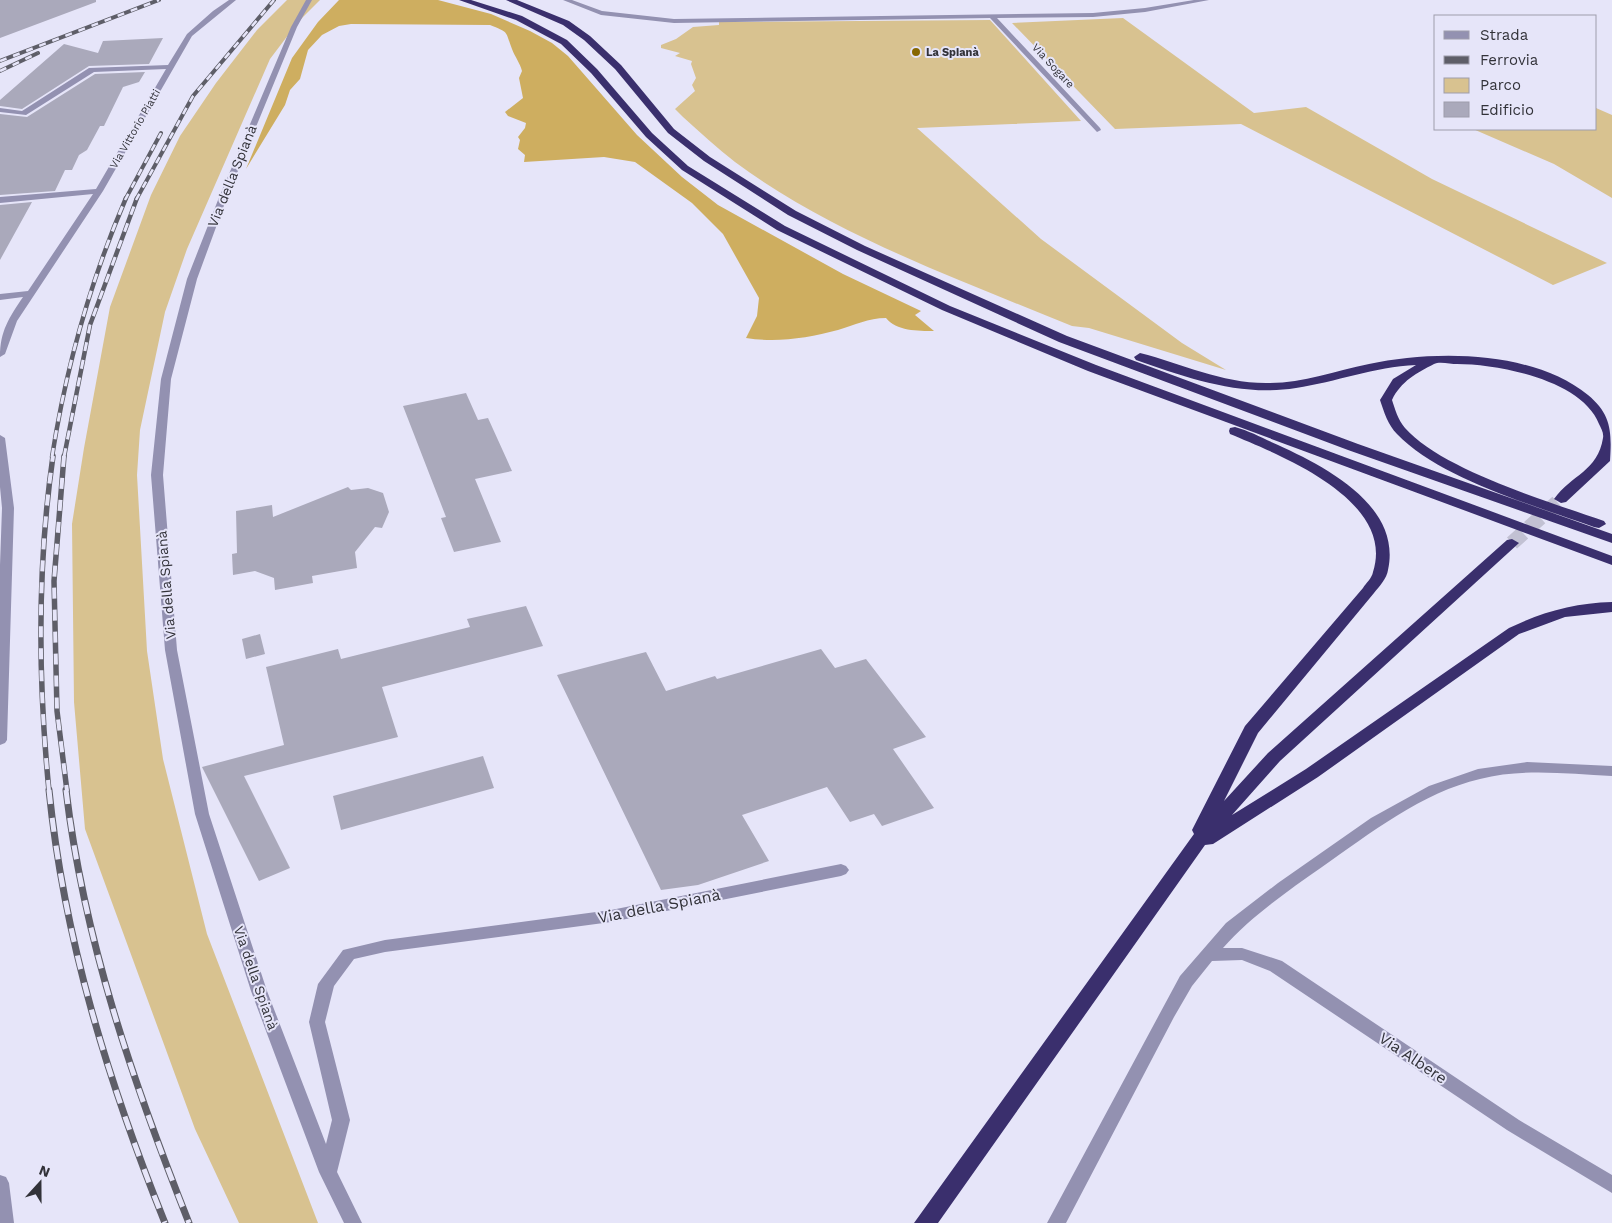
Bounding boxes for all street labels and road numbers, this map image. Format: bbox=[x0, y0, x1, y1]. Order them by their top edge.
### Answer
street label: Via Sogare bbox=[1029, 41, 1077, 91]
street label: Via Vittorio Piatti bbox=[107, 87, 163, 171]
street label: Via della Spianà bbox=[204, 122, 260, 229]
street label: Via della Spianà bbox=[153, 530, 179, 640]
street label: Via della Spianà bbox=[596, 885, 722, 927]
street label: Via della Spianà bbox=[231, 924, 281, 1032]
street label: Via Albere bbox=[1375, 1028, 1451, 1088]

